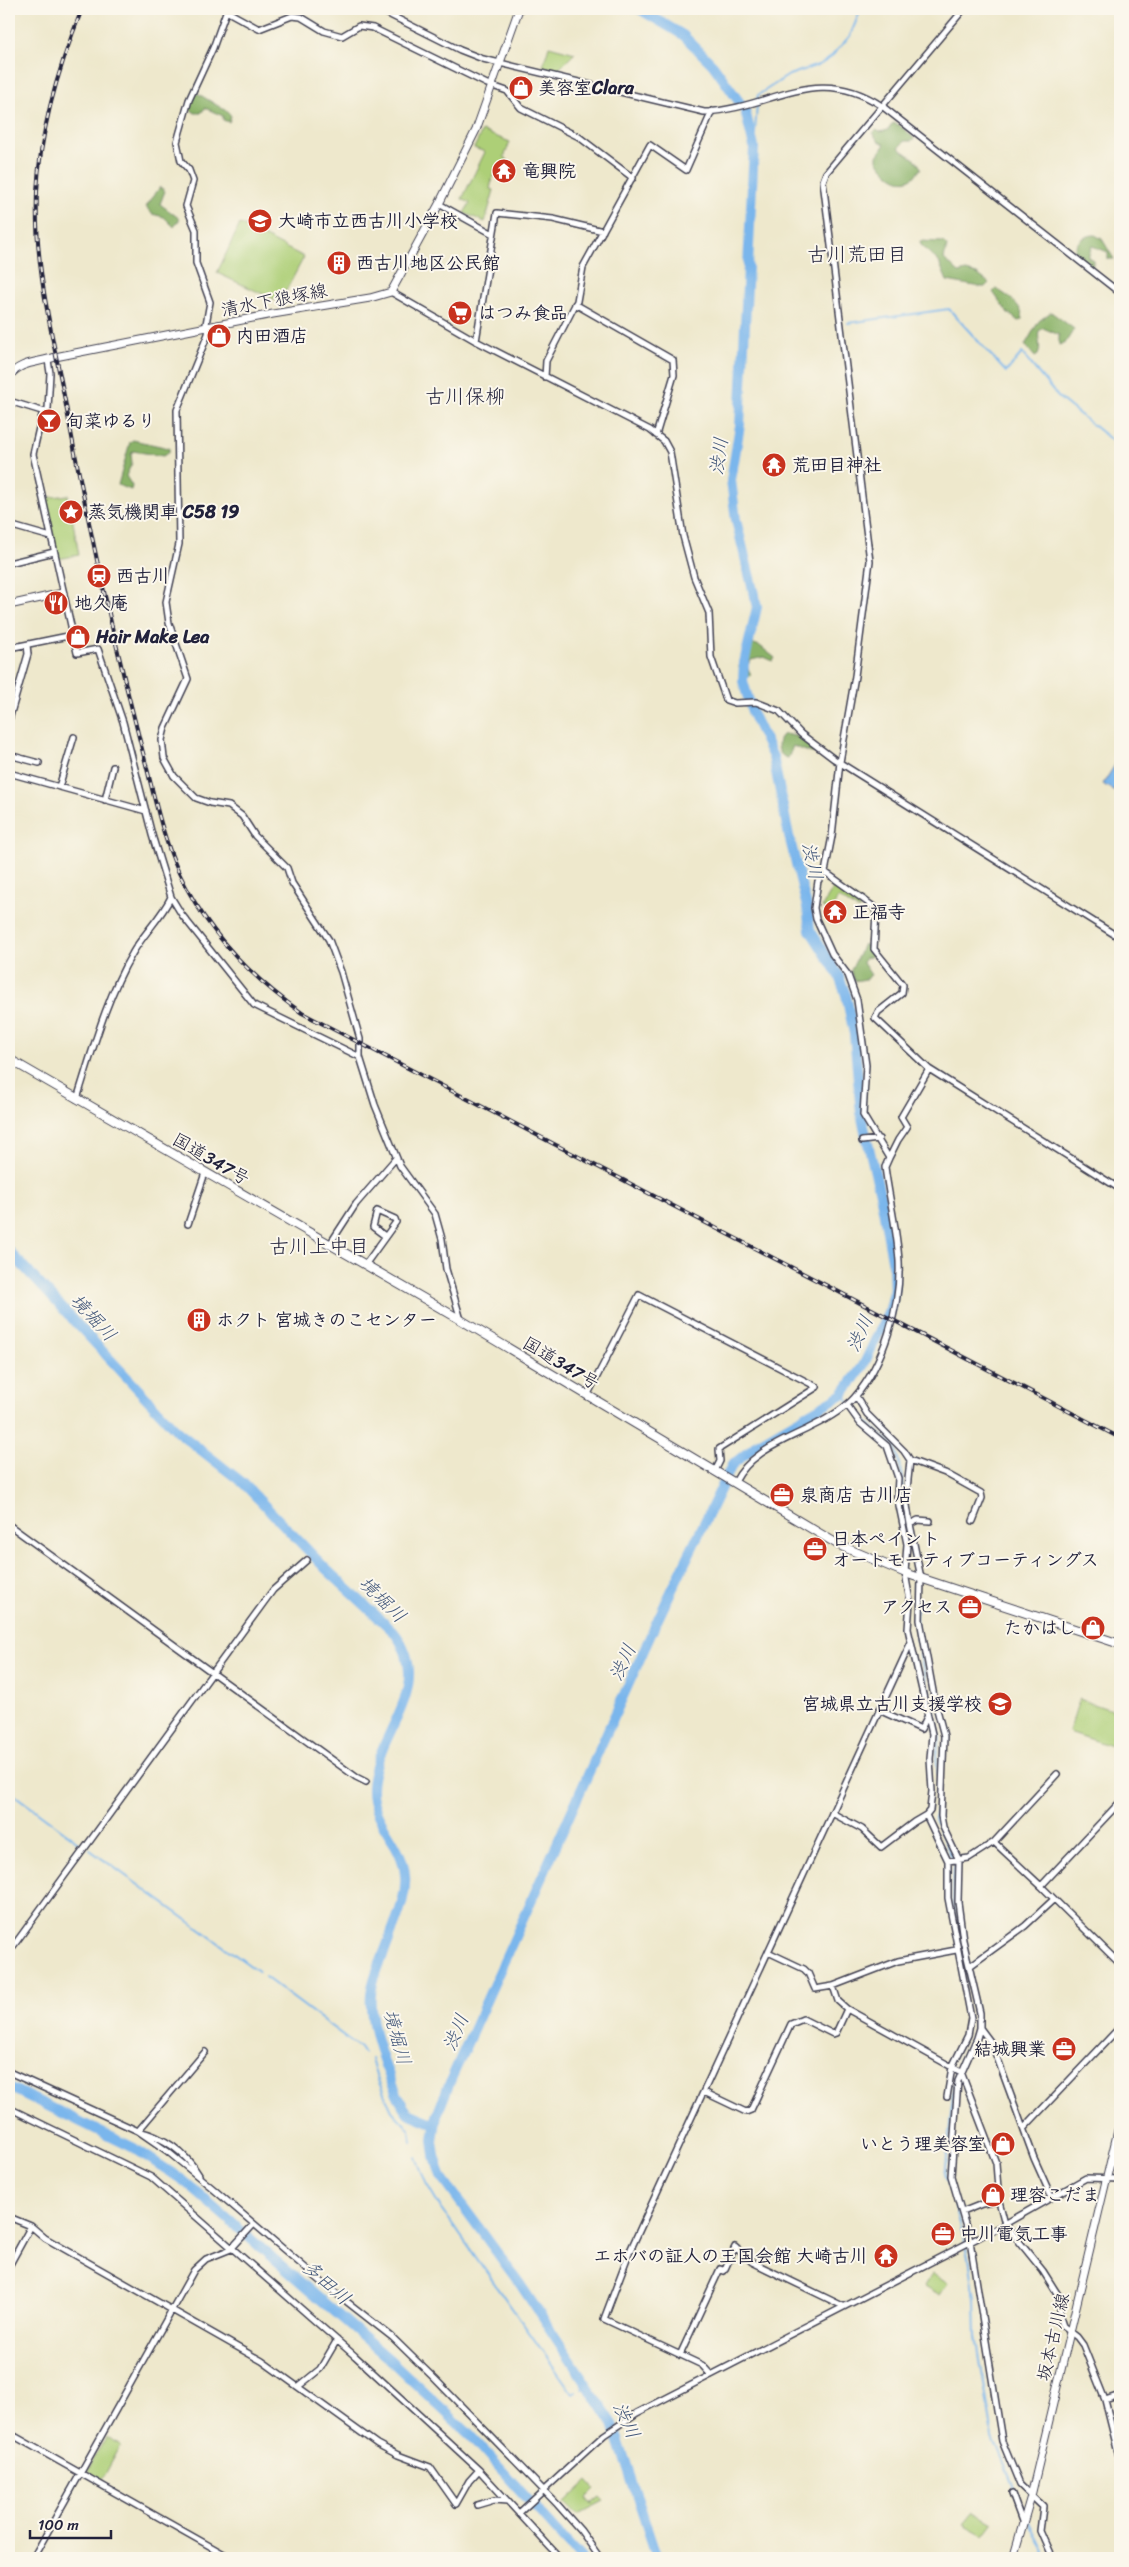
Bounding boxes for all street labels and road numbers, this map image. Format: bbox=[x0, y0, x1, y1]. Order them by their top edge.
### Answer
street label: 清水下狼塚線 bbox=[218, 274, 330, 326]
street label: 国道347号 bbox=[166, 1124, 256, 1194]
street label: 国道347号 bbox=[516, 1327, 606, 1399]
street label: 坂本古川線 bbox=[1027, 2290, 1079, 2384]

